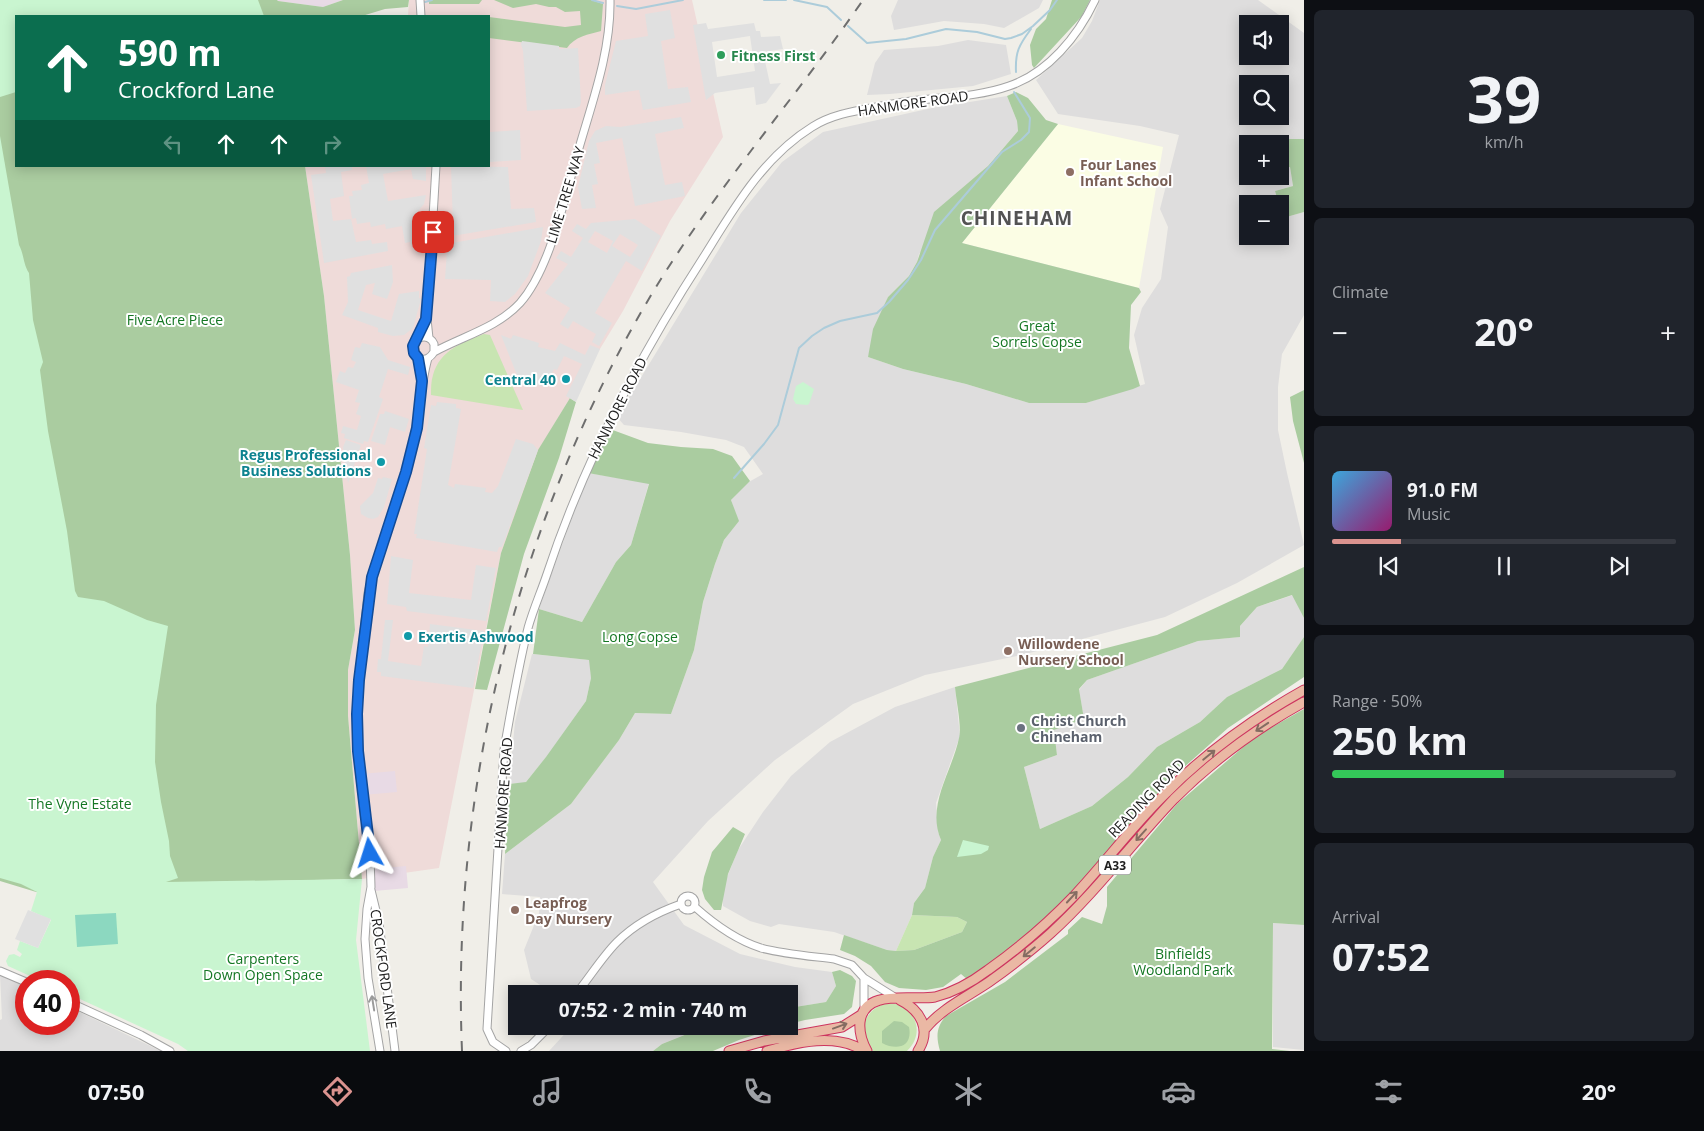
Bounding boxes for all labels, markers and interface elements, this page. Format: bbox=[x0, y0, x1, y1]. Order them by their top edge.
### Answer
map controls bbox=[1239, 15, 1289, 245]
button: sound bbox=[1239, 15, 1289, 65]
text: 590 m bbox=[118, 29, 222, 76]
icon: ahead bbox=[35, 35, 100, 100]
place label: Fitness First bbox=[731, 46, 815, 65]
marker: Fitness First bbox=[715, 49, 727, 61]
text: 39 bbox=[1467, 54, 1541, 142]
text: Crockford Lane bbox=[118, 74, 275, 104]
button: search bbox=[1239, 75, 1289, 125]
street label: HANMORE ROAD bbox=[856, 86, 970, 120]
icon: left bbox=[159, 130, 187, 158]
icon: ahead bbox=[212, 130, 240, 158]
icon: ahead bbox=[265, 130, 293, 158]
icon: right bbox=[318, 130, 346, 158]
text: km/h bbox=[1485, 131, 1523, 153]
button: + bbox=[1239, 135, 1289, 185]
street label: LIME TREE WAY bbox=[541, 144, 589, 246]
place label: Four Lanes Infant School bbox=[1080, 155, 1172, 190]
marker: Four Lanes Infant School bbox=[1064, 166, 1076, 178]
button: − bbox=[1239, 195, 1289, 245]
district label: CHINEHAM bbox=[961, 205, 1073, 231]
pin bbox=[412, 211, 454, 253]
icon: arrive bbox=[419, 218, 447, 246]
text: Climate bbox=[1332, 281, 1389, 303]
text: 20° bbox=[1474, 305, 1534, 357]
park label: Five Acre Piece bbox=[127, 310, 223, 329]
text: − bbox=[1332, 313, 1348, 351]
text: + bbox=[1660, 313, 1676, 351]
park label: Great Sorrels Copse bbox=[992, 316, 1082, 351]
street label: HANMORE ROAD bbox=[583, 354, 651, 462]
place label: Central 40 bbox=[485, 370, 556, 389]
marker: Central 40 bbox=[560, 373, 572, 385]
place label: Regus Professional Business Solutions bbox=[239, 445, 371, 480]
marker: Regus Professional Business Solutions bbox=[375, 456, 387, 468]
text: 91.0 FM bbox=[1407, 477, 1478, 503]
text: Music bbox=[1407, 503, 1451, 525]
icon: previous bbox=[1375, 552, 1403, 580]
icon: pause bbox=[1490, 552, 1518, 580]
icon: next bbox=[1605, 552, 1633, 580]
place label: Exertis Ashwood bbox=[418, 627, 534, 646]
park label: Long Copse bbox=[602, 627, 678, 646]
marker: Exertis Ashwood bbox=[402, 630, 414, 642]
place label: Willowdene Nursery School bbox=[1018, 634, 1124, 669]
marker: Willowdene Nursery School bbox=[1002, 645, 1014, 657]
text: Range · 50% bbox=[1332, 690, 1422, 712]
place label: Christ Church Chineham bbox=[1031, 711, 1127, 746]
text: 250 km bbox=[1332, 714, 1468, 766]
marker: Christ Church Chineham bbox=[1015, 722, 1027, 734]
one-way arrow bbox=[1256, 722, 1270, 732]
street label: HANMORE ROAD bbox=[490, 737, 516, 849]
one-way arrow bbox=[1202, 749, 1215, 760]
street label: READING ROAD bbox=[1104, 755, 1188, 841]
park label: The Vyne Estate bbox=[28, 794, 132, 813]
position arrow bbox=[343, 826, 395, 878]
one-way arrow bbox=[1135, 828, 1147, 841]
road number: A33 bbox=[1099, 856, 1131, 874]
one-way arrow bbox=[1066, 891, 1078, 904]
place label: Leapfrog Day Nursery bbox=[525, 893, 612, 928]
marker: Leapfrog Day Nursery bbox=[509, 904, 521, 916]
text: Arrival bbox=[1332, 906, 1380, 928]
street label: CROCKFORD LANE bbox=[366, 908, 402, 1030]
text: 07:52 bbox=[1332, 930, 1430, 982]
park label: Binfields Woodland Park bbox=[1133, 944, 1234, 979]
one-way arrow bbox=[1023, 946, 1036, 957]
park label: Carpenters Down Open Space bbox=[203, 949, 323, 984]
speed limit sign: 40 bbox=[15, 970, 80, 1035]
one-way arrow bbox=[367, 995, 377, 1011]
text: 07:52 · 2 min · 740 m bbox=[559, 997, 747, 1023]
one-way arrow bbox=[832, 1021, 848, 1031]
icon: directions bbox=[320, 1074, 355, 1109]
icon: music bbox=[530, 1074, 565, 1109]
icon: phone bbox=[740, 1074, 775, 1109]
icon: climate bbox=[951, 1074, 986, 1109]
icon: car bbox=[1161, 1074, 1196, 1109]
icon: filters bbox=[1371, 1074, 1406, 1109]
text: 07:50 bbox=[88, 1076, 144, 1106]
text: 20° bbox=[1582, 1076, 1616, 1106]

